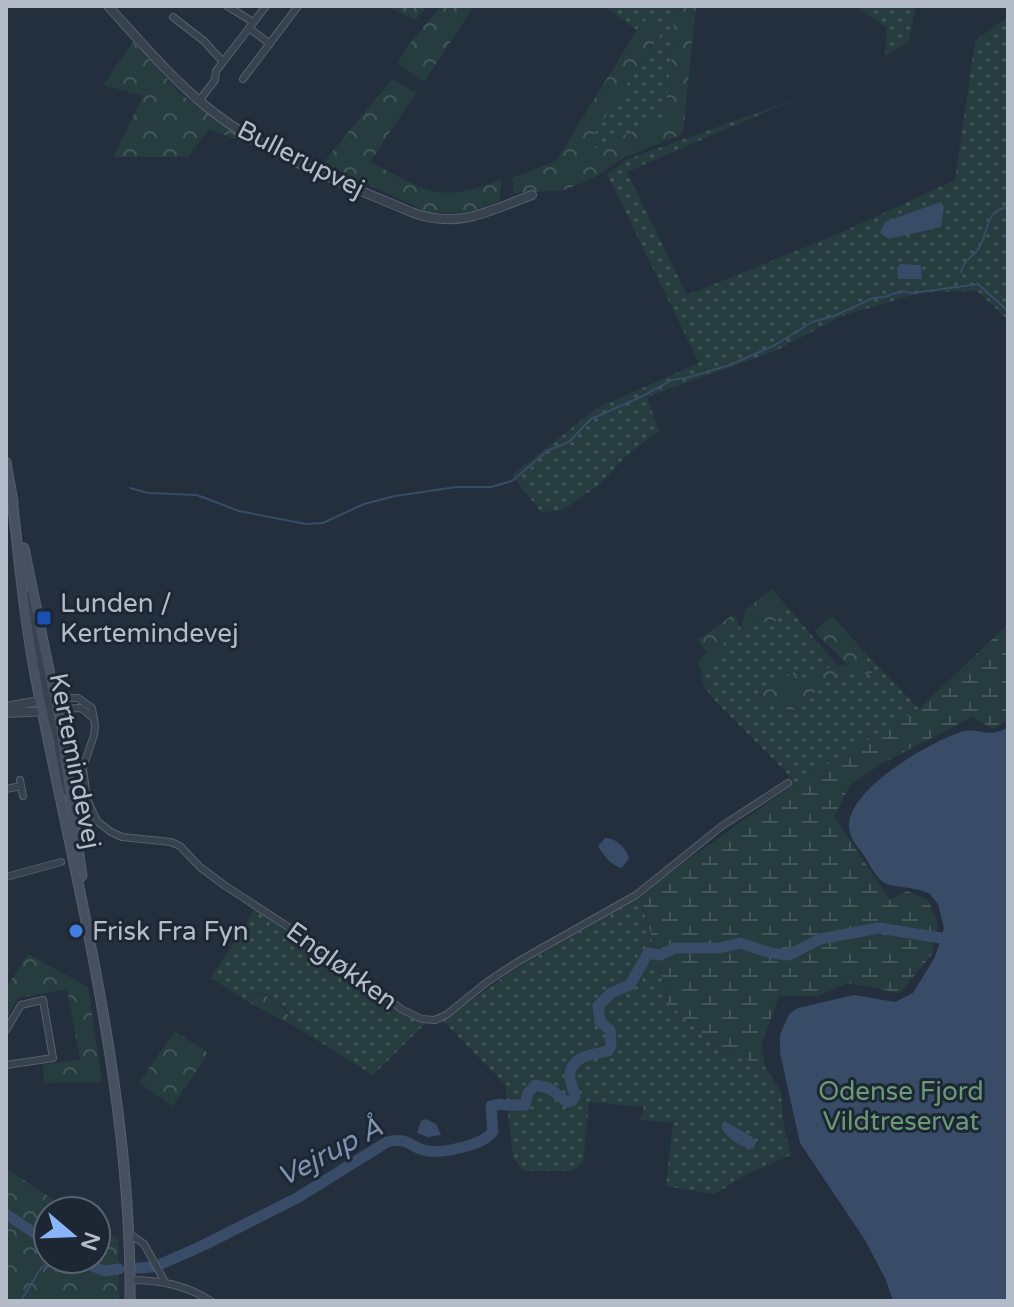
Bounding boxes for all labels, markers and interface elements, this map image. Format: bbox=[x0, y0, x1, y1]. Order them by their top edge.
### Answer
street label: Bullerupvej bbox=[232, 114, 370, 204]
place label: Lunden / Kertemindevej bbox=[60, 588, 239, 649]
marker: Lunden / Kertemindevej bbox=[35, 609, 53, 627]
street label: Kertemindevej bbox=[43, 670, 107, 852]
street label: Engløkken bbox=[280, 915, 404, 1017]
place label: Frisk Fra Fyn bbox=[92, 916, 249, 947]
marker: Frisk Fra Fyn bbox=[67, 922, 85, 940]
park label: Odense Fjord Vildtreservat bbox=[818, 1076, 984, 1137]
water label: Vejrup Å bbox=[271, 1110, 389, 1194]
north arrow bbox=[32, 1195, 112, 1275]
text: N bbox=[75, 1229, 105, 1254]

